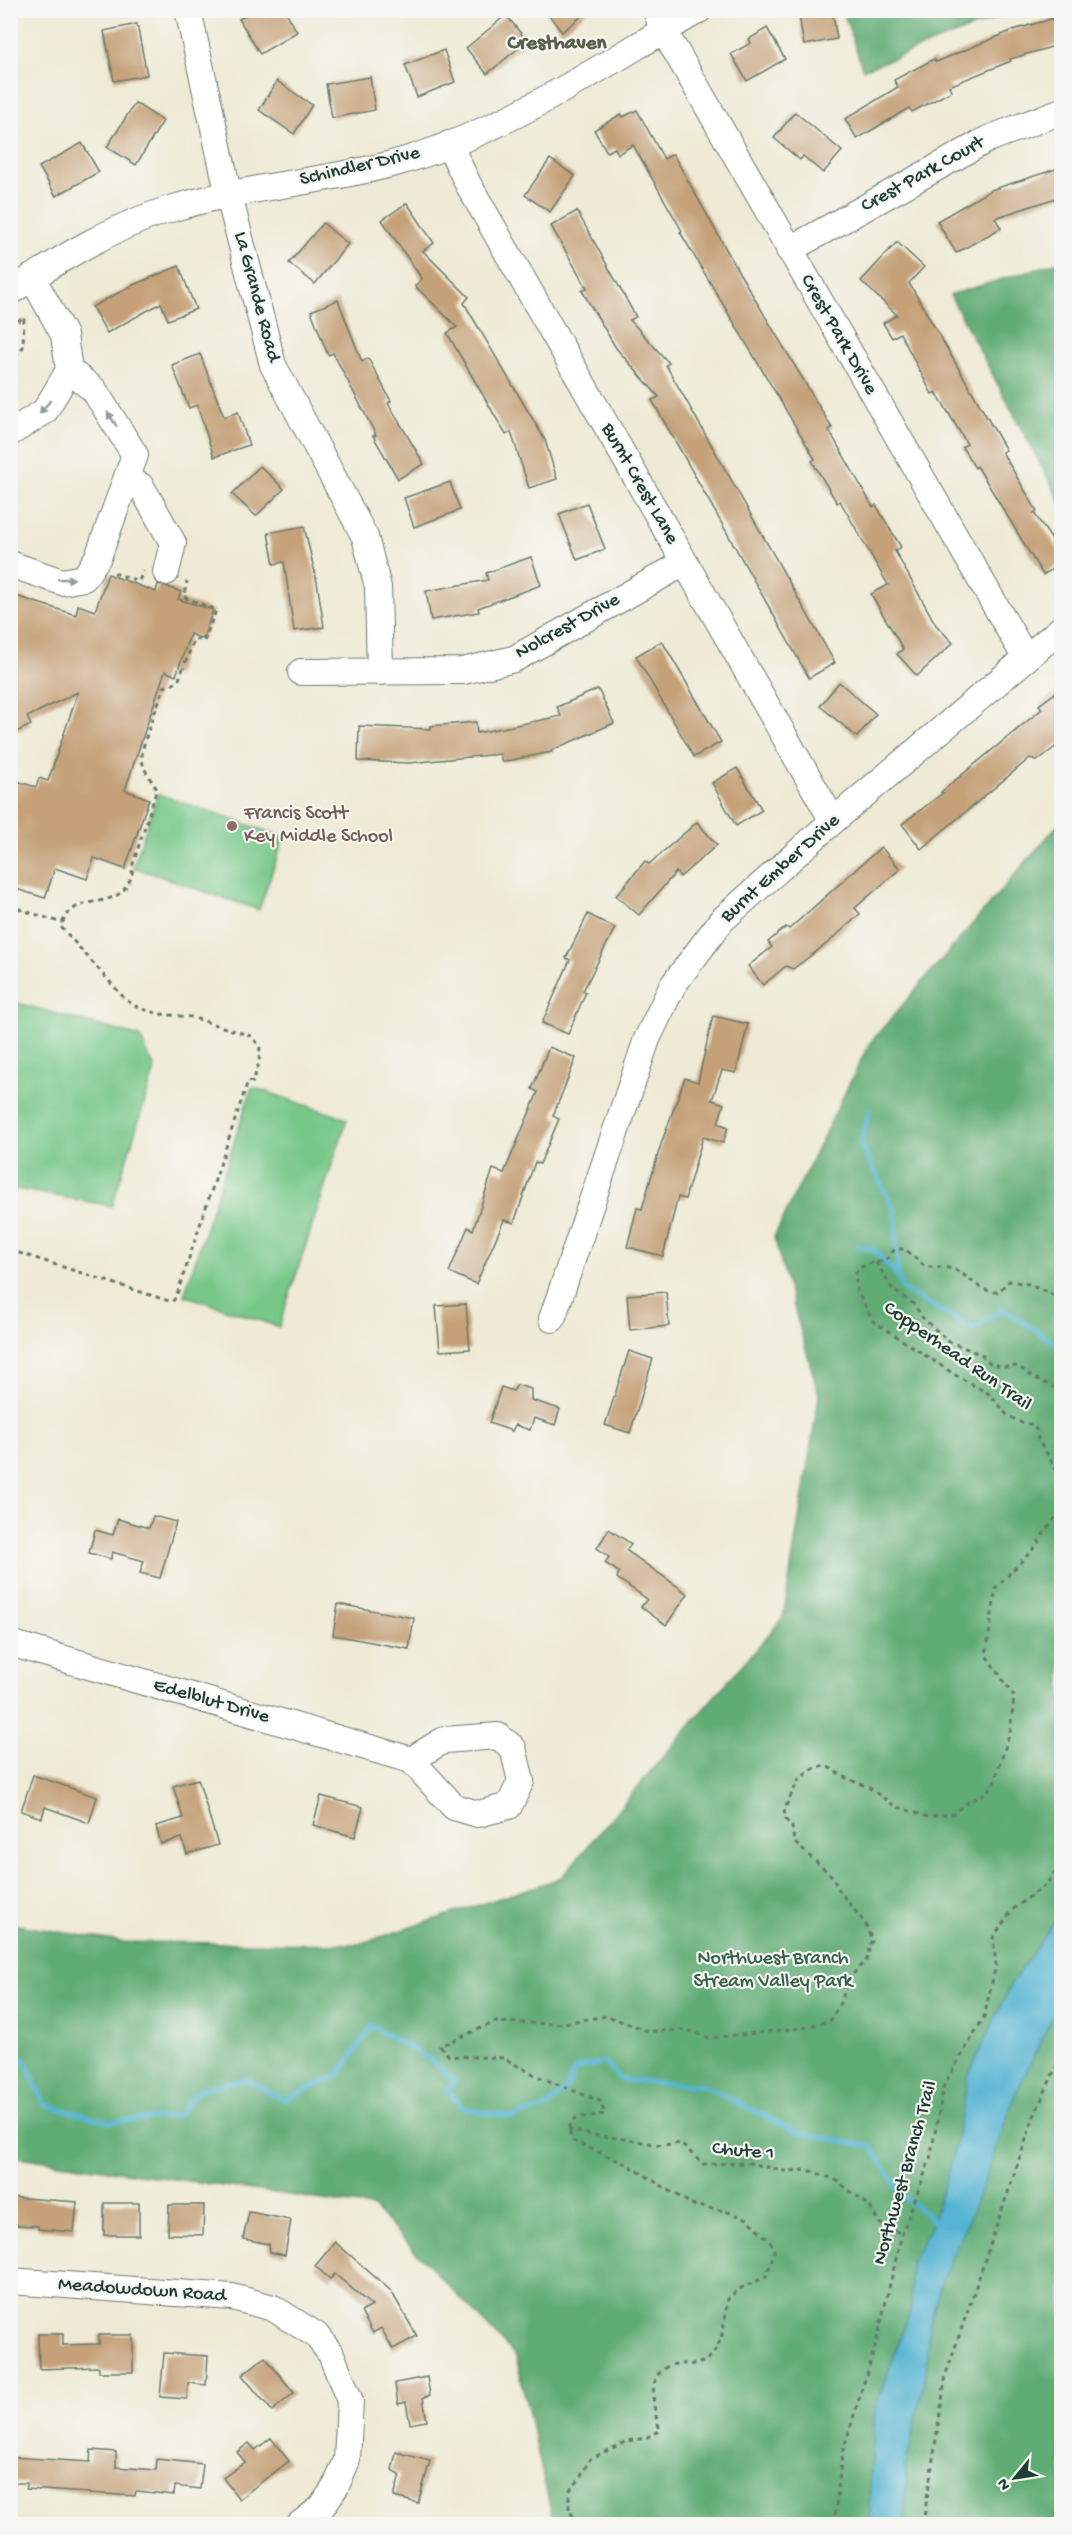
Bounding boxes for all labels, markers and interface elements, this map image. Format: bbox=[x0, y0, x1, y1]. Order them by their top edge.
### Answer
district label: Cresthaven bbox=[507, 32, 608, 57]
street label: Crest Park Court bbox=[857, 131, 990, 218]
street label: Schindler Drive bbox=[298, 142, 423, 192]
street label: La Grande Road bbox=[228, 229, 285, 367]
street label: Crest Park Drive bbox=[794, 271, 882, 400]
one-way arrow bbox=[39, 399, 52, 415]
one-way arrow bbox=[107, 411, 118, 427]
street label: Burnt Crest Lane bbox=[595, 419, 683, 549]
one-way arrow bbox=[57, 575, 76, 584]
street label: Nolcrest Drive bbox=[512, 589, 625, 665]
place label: Francis Scott Key Middle School bbox=[243, 803, 393, 849]
street label: Burnt Ember Drive bbox=[716, 809, 846, 929]
marker: Francis Scott Key Middle School bbox=[225, 819, 239, 833]
street label: Copperhead Run Trail bbox=[878, 1297, 1036, 1417]
street label: Edelblut Drive bbox=[150, 1674, 272, 1730]
park label: Northwest Branch Stream Valley Park bbox=[694, 1948, 855, 1994]
street label: Northwest Branch Trail bbox=[869, 2078, 943, 2268]
street label: Chute 1 bbox=[711, 2138, 775, 2166]
street label: Meadowdown Road bbox=[57, 2274, 229, 2309]
north arrow bbox=[985, 2448, 1045, 2508]
text: N bbox=[994, 2474, 1016, 2493]

